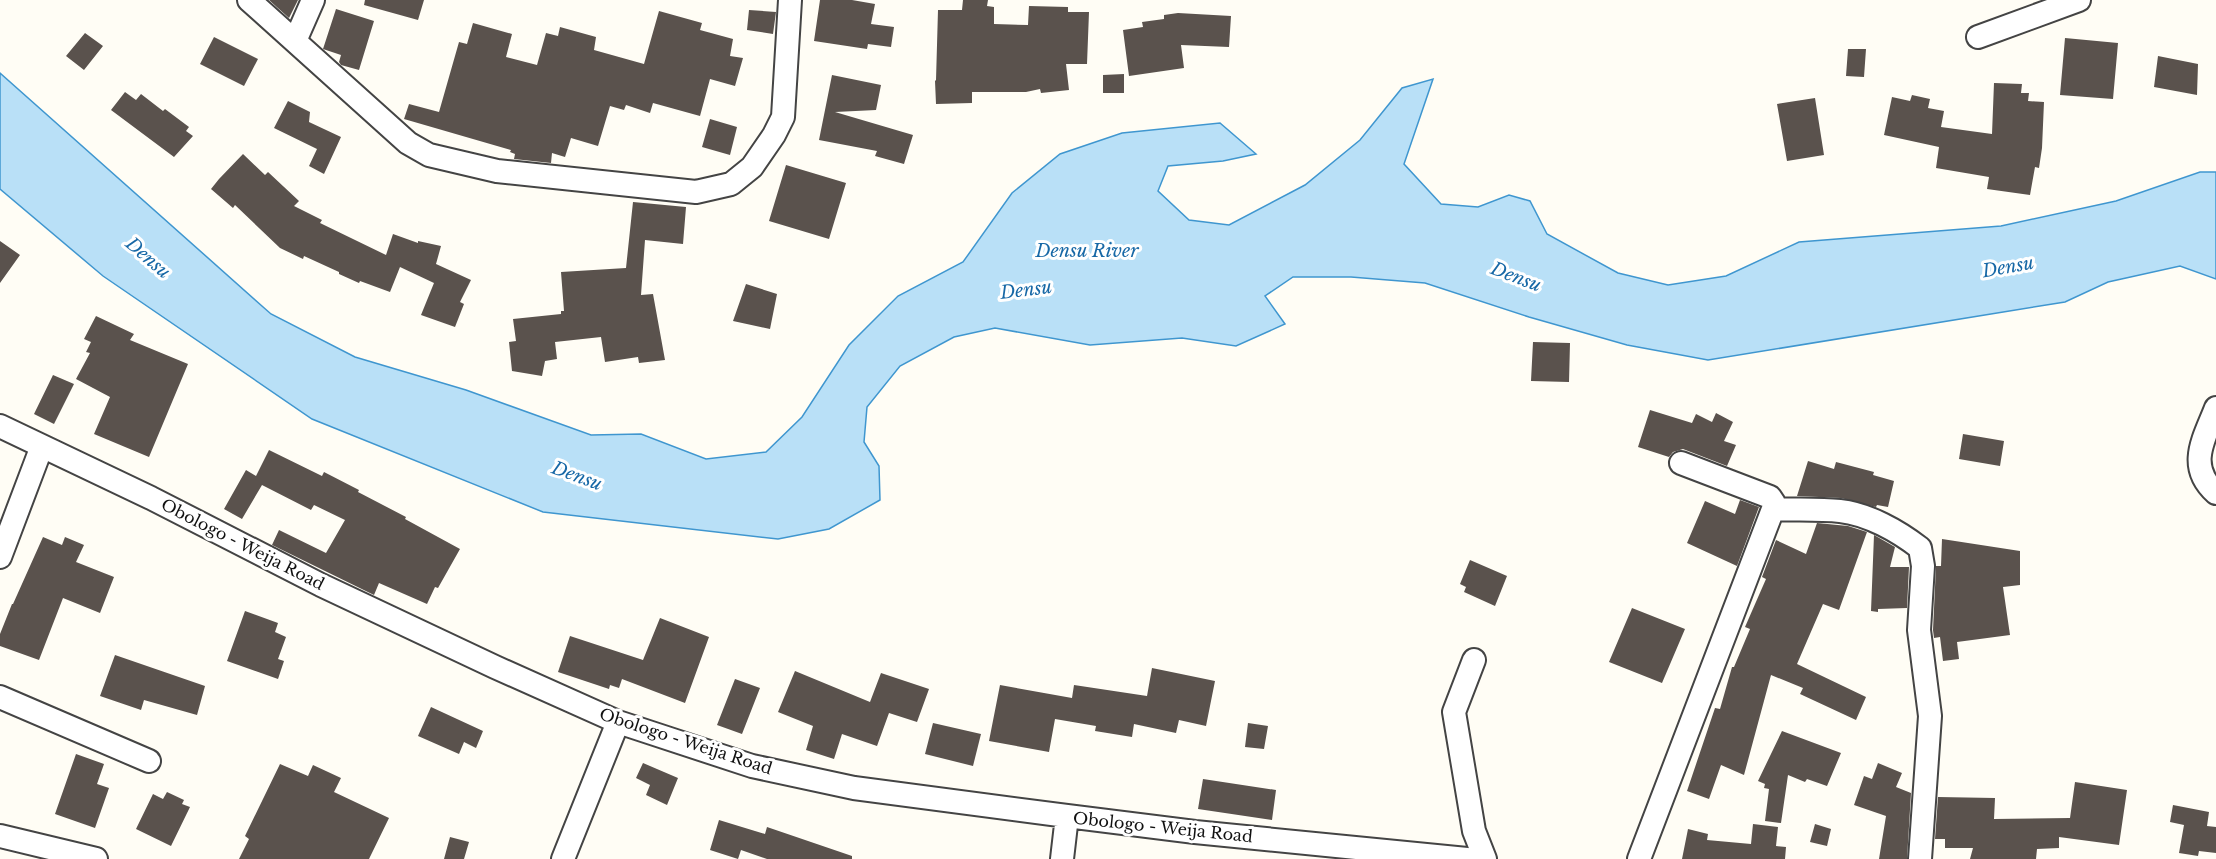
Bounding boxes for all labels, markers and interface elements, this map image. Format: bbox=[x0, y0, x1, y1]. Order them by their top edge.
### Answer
water label: Densu bbox=[120, 232, 175, 284]
water label: Densu River bbox=[1035, 240, 1139, 262]
water label: Densu bbox=[1980, 252, 2036, 283]
water label: Densu bbox=[1487, 257, 1545, 297]
water label: Densu bbox=[998, 276, 1053, 304]
water label: Densu bbox=[548, 456, 605, 495]
street label: Obologo - Weija Road bbox=[158, 494, 328, 594]
street label: Obologo - Weija Road bbox=[597, 704, 775, 778]
street label: Obologo - Weija Road bbox=[1072, 808, 1254, 846]

